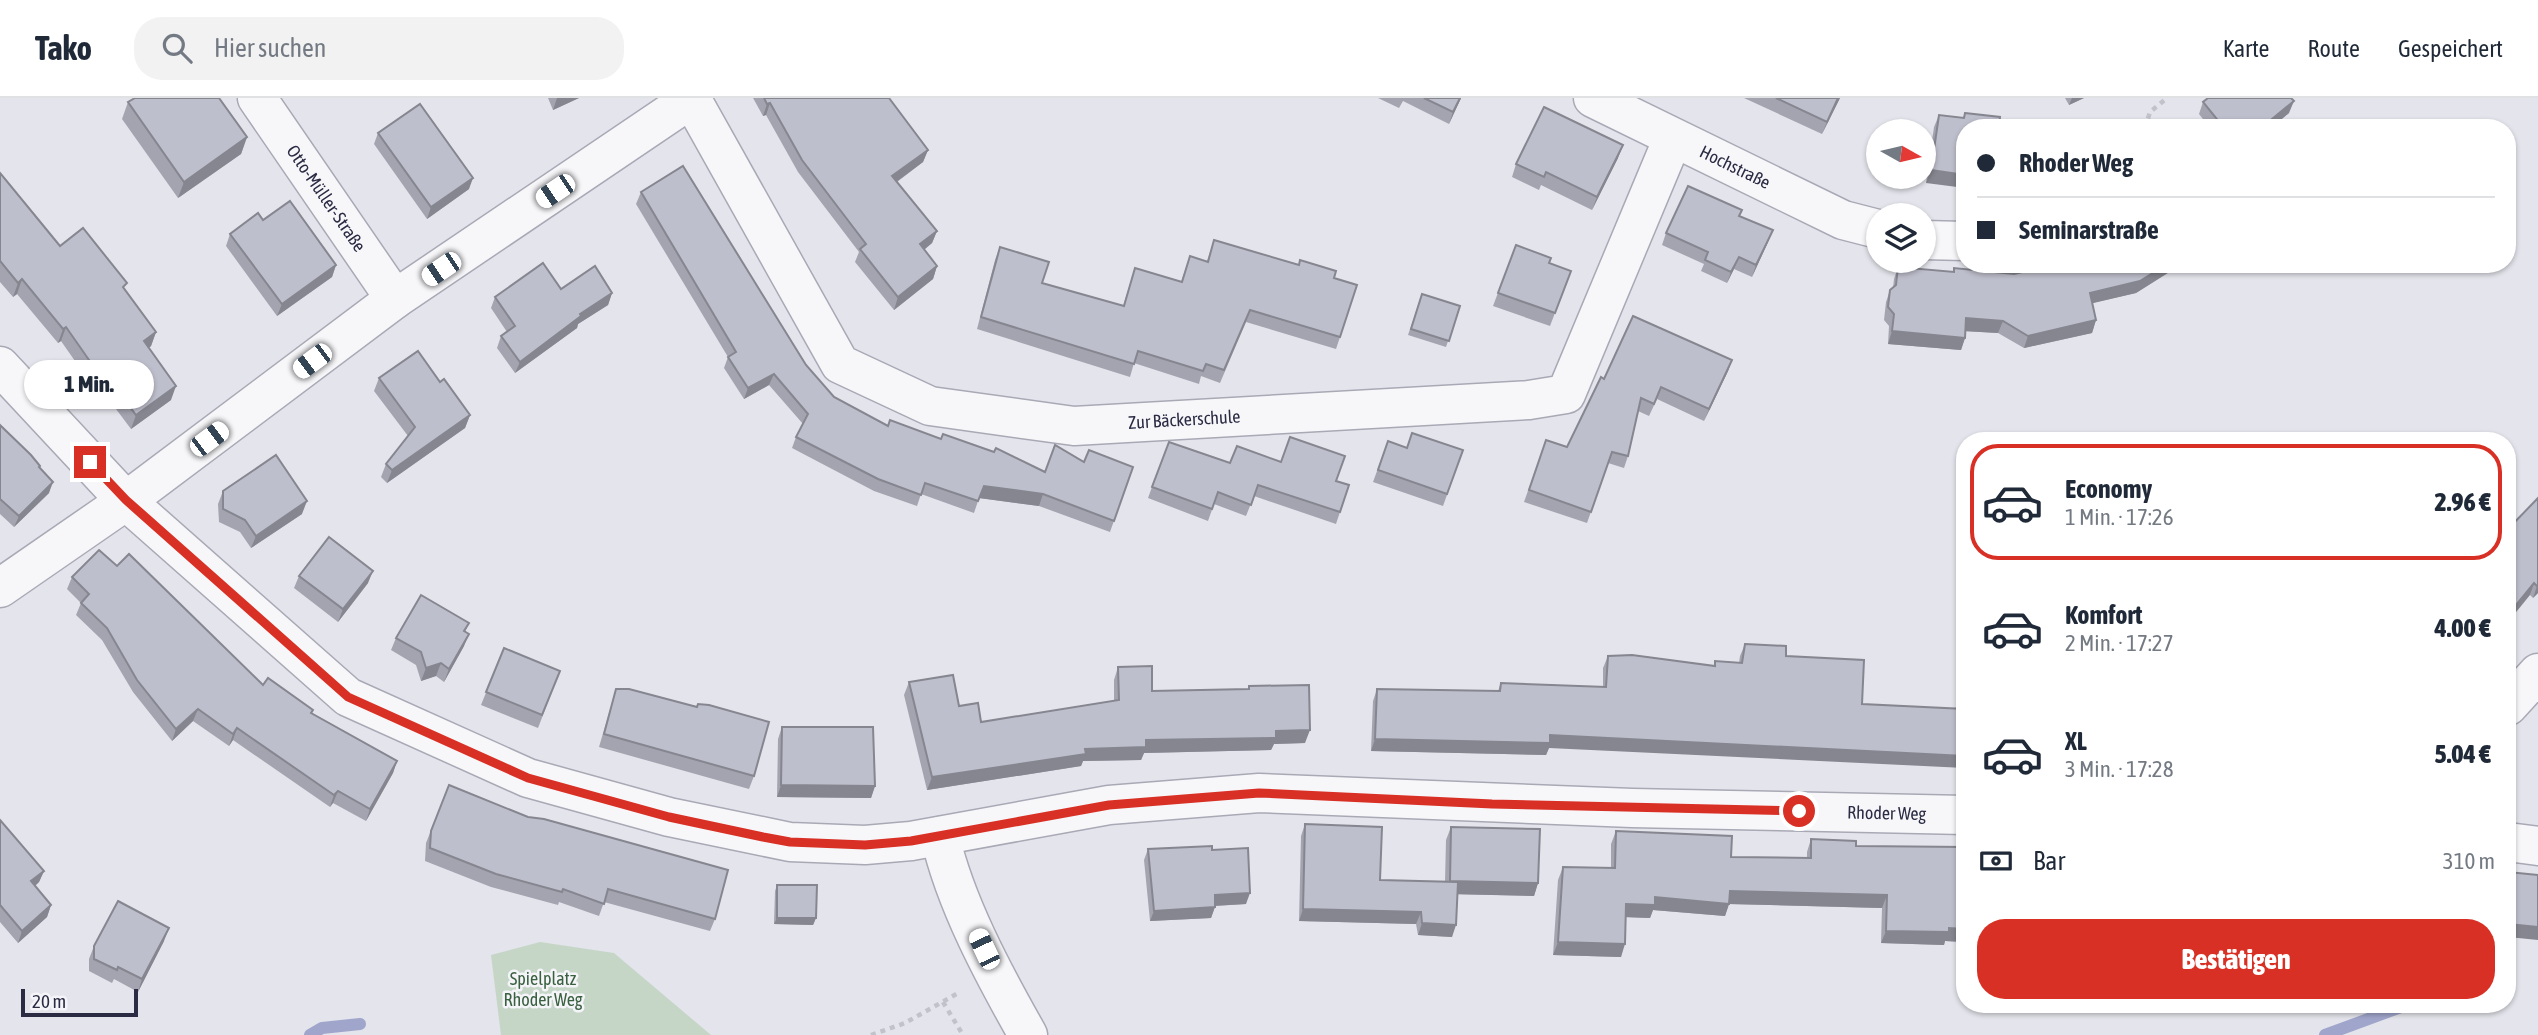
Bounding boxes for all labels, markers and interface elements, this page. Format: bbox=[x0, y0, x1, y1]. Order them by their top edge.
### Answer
search box bbox=[134, 17, 624, 80]
text: Tako bbox=[35, 29, 92, 67]
icon: search bbox=[158, 29, 196, 67]
text: Hier suchen bbox=[214, 33, 326, 63]
text: Karte bbox=[2223, 35, 2269, 62]
text: Route bbox=[2307, 35, 2360, 62]
text: Gespeichert bbox=[2398, 35, 2503, 62]
north arrow bbox=[1866, 119, 1936, 189]
map controls bbox=[1866, 119, 1936, 273]
street label: Otto-Müller-Straße bbox=[283, 141, 370, 256]
street label: Hochstraße bbox=[1697, 141, 1774, 193]
text: Rhoder Weg bbox=[2019, 148, 2133, 178]
car bbox=[532, 171, 579, 211]
button: layers bbox=[1866, 203, 1936, 273]
text: Seminarstraße bbox=[2019, 215, 2159, 245]
car bbox=[418, 249, 465, 289]
car bbox=[289, 340, 336, 382]
callout: 1 Min. bbox=[25, 360, 155, 410]
text: 1 Min. bbox=[64, 371, 114, 397]
street label: Zur Bäckerschule bbox=[1127, 406, 1241, 433]
car bbox=[186, 418, 233, 460]
route end bbox=[74, 446, 106, 478]
icon: car bbox=[1981, 471, 2044, 534]
text: Economy bbox=[2065, 474, 2152, 504]
text: 2.96 € bbox=[2434, 487, 2491, 517]
text: 1 Min. · 17:26 bbox=[2065, 504, 2173, 530]
icon: car bbox=[1981, 597, 2044, 660]
text: Komfort bbox=[2065, 600, 2142, 630]
text: 4.00 € bbox=[2434, 613, 2491, 643]
text: 2 Min. · 17:27 bbox=[2065, 630, 2173, 656]
icon: car bbox=[1981, 723, 2044, 786]
text: XL bbox=[2065, 726, 2087, 756]
text: 5.04 € bbox=[2434, 739, 2491, 769]
text: 3 Min. · 17:28 bbox=[2065, 756, 2173, 782]
route start bbox=[1783, 795, 1815, 827]
street label: Rhoder Weg bbox=[1847, 802, 1927, 824]
icon: cash bbox=[1977, 842, 2015, 880]
text: Bar bbox=[2033, 846, 2065, 876]
text: 310 m bbox=[2443, 848, 2495, 874]
button: Bestätigen bbox=[1977, 919, 2495, 999]
car bbox=[966, 926, 1003, 972]
park label: Spielplatz Rhoder Weg bbox=[503, 968, 583, 1010]
scale bar bbox=[21, 986, 138, 1018]
text: 20 m bbox=[32, 990, 66, 1012]

